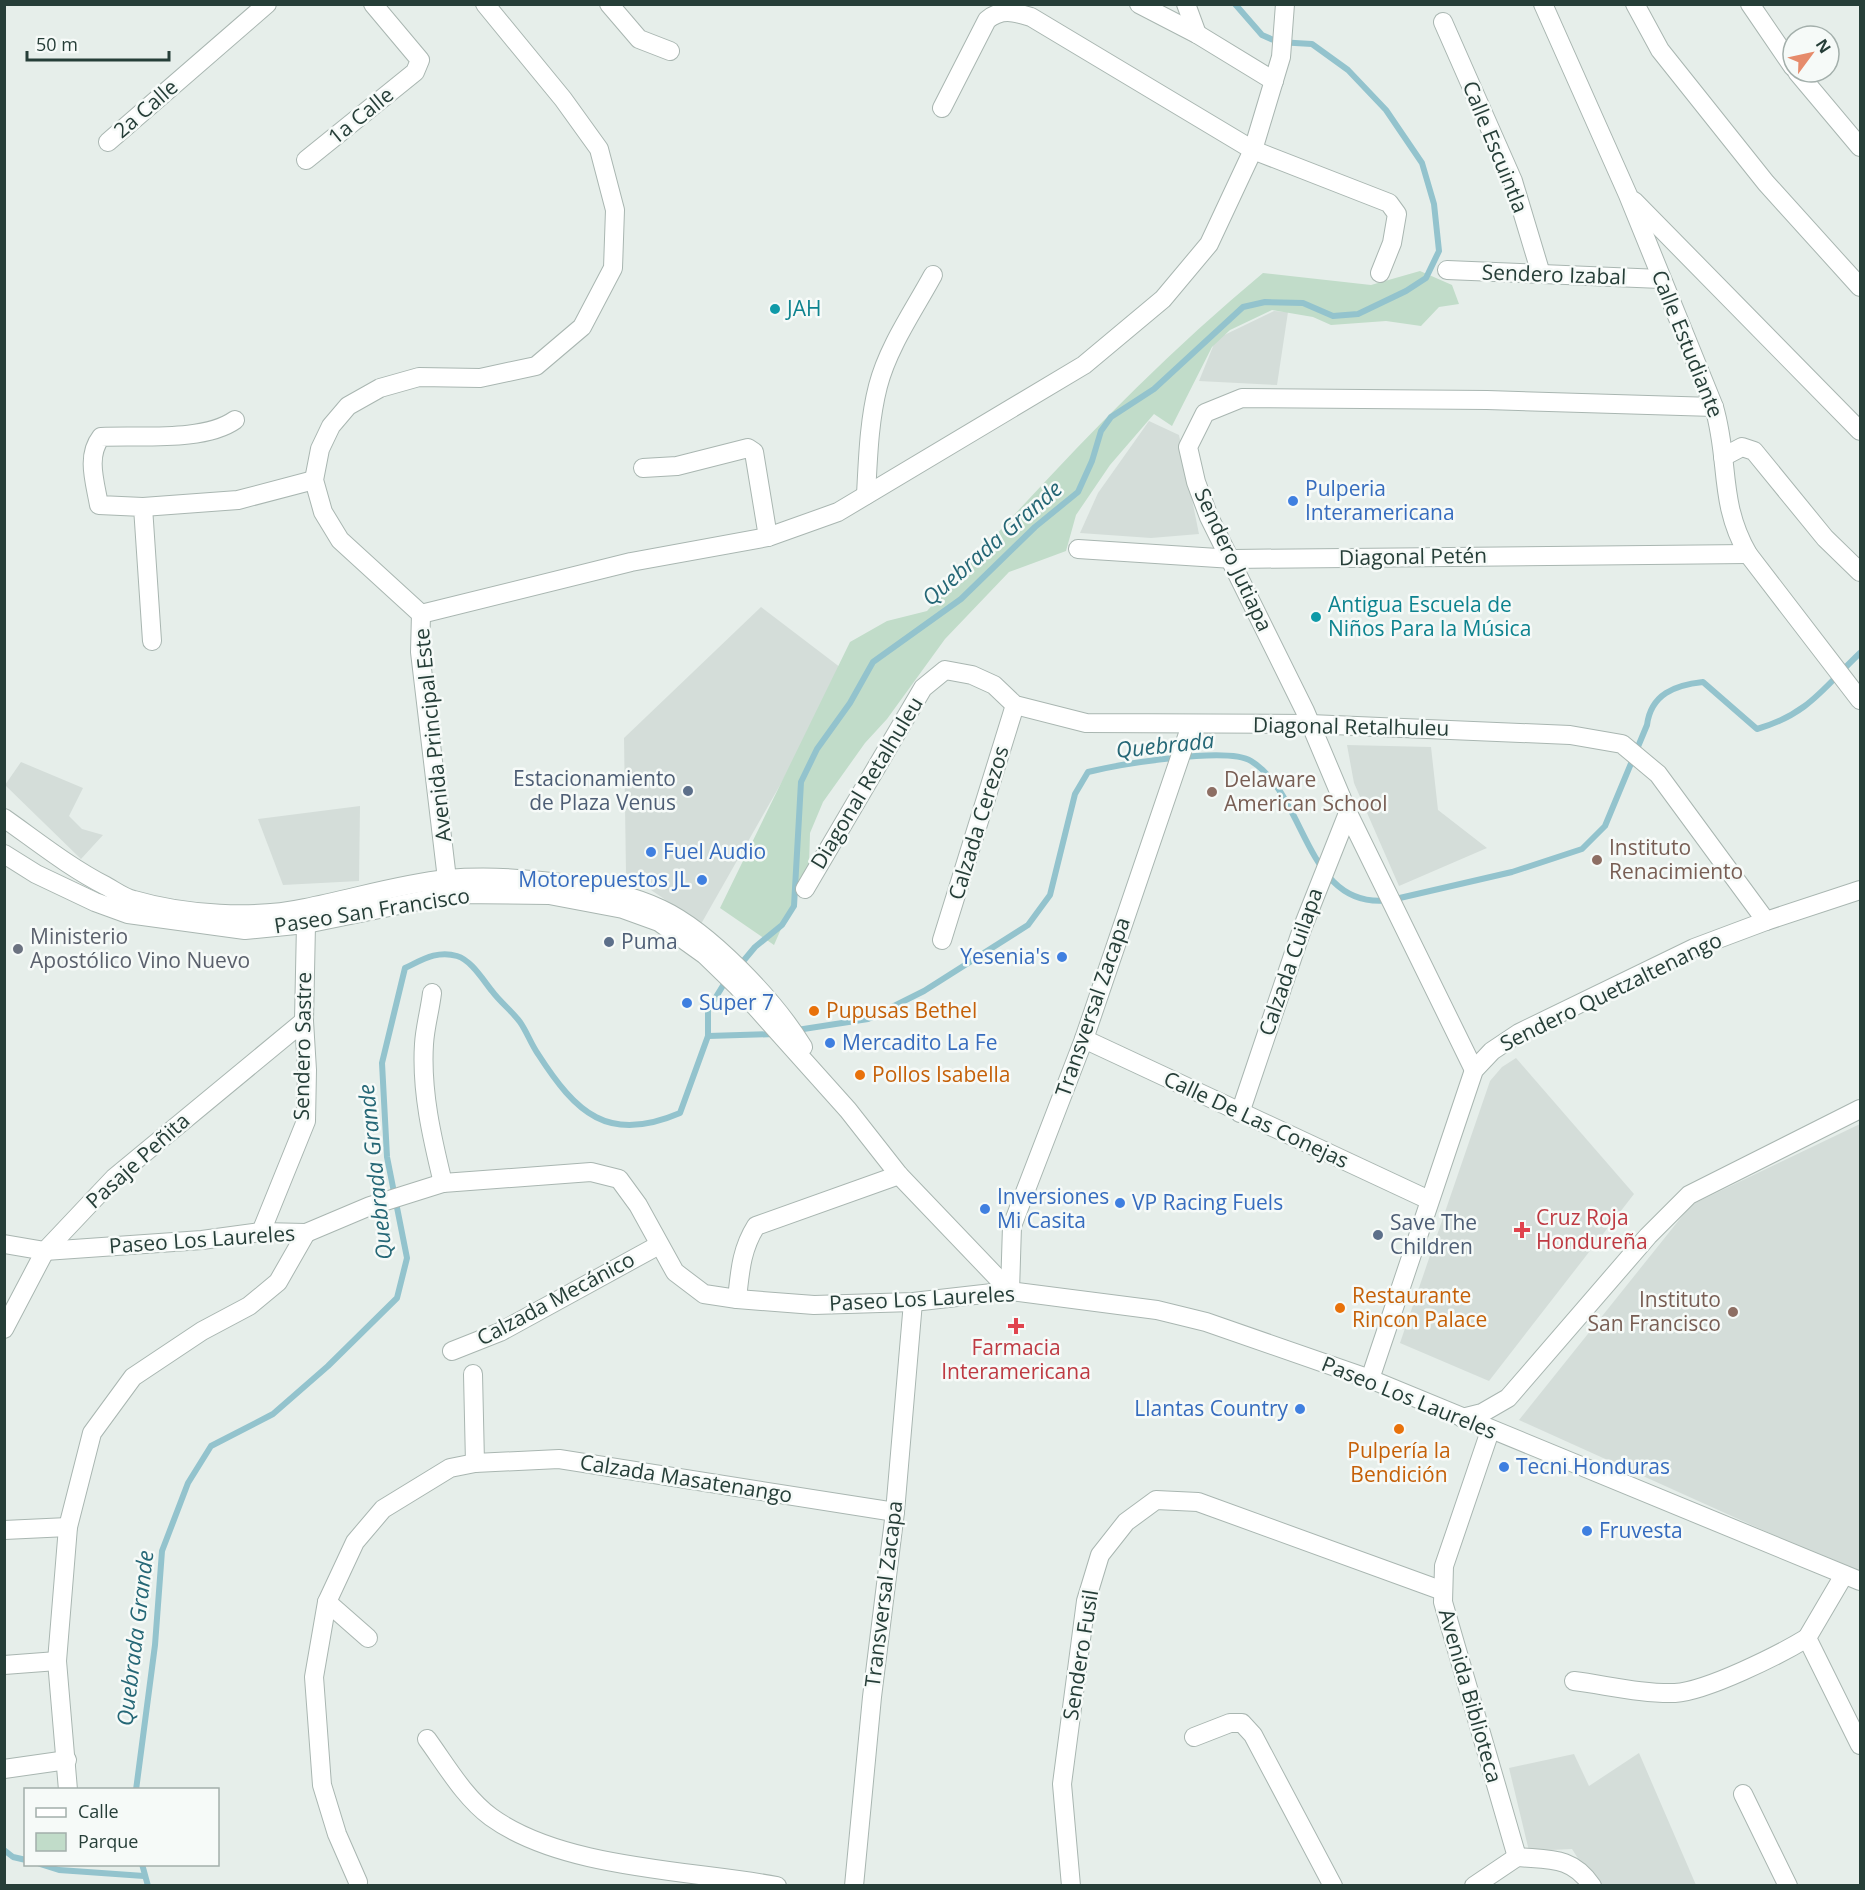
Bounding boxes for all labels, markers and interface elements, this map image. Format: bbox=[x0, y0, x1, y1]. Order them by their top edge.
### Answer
scale bar bbox=[27, 24, 170, 62]
north arrow bbox=[1781, 24, 1841, 84]
text: 50 m bbox=[36, 32, 78, 56]
text: N bbox=[1811, 34, 1836, 57]
street label: 2a Calle bbox=[107, 73, 183, 144]
street label: Calle Escuintla bbox=[1457, 76, 1535, 217]
street label: 1a Calle bbox=[322, 80, 399, 150]
street label: Sendero Izabal bbox=[1481, 257, 1627, 291]
street label: Calle Estudiante bbox=[1646, 266, 1730, 422]
place label: JAH bbox=[785, 294, 821, 322]
marker: JAH bbox=[768, 302, 782, 316]
water label: Quebrada Grande bbox=[915, 473, 1068, 612]
place label: Pulperia Interamericana bbox=[1305, 474, 1455, 526]
street label: Sendero Jutiapa bbox=[1188, 483, 1279, 636]
marker: Pulperia Interamericana bbox=[1286, 494, 1300, 508]
street label: Diagonal Petén bbox=[1339, 541, 1487, 571]
place label: Antigua Escuela de Niños Para la Música bbox=[1328, 590, 1531, 642]
marker: Antigua Escuela de Niños Para la Música bbox=[1309, 610, 1323, 624]
street label: Avenida Principal Este bbox=[407, 627, 457, 843]
street label: Diagonal Retalhuleu bbox=[804, 691, 929, 874]
street label: Diagonal Retalhuleu bbox=[1253, 710, 1449, 742]
water label: Quebrada bbox=[1114, 724, 1215, 764]
street label: Calzada Cerezos bbox=[941, 742, 1015, 903]
place label: Estacionamiento de Plaza Venus bbox=[513, 764, 676, 816]
place label: Delaware American School bbox=[1224, 765, 1387, 817]
marker: Estacionamiento de Plaza Venus bbox=[681, 784, 695, 798]
marker: Delaware American School bbox=[1205, 785, 1219, 799]
place label: Instituto Renacimiento bbox=[1609, 833, 1743, 885]
place label: Fuel Audio bbox=[663, 837, 766, 865]
marker: Fuel Audio bbox=[644, 845, 658, 859]
marker: Instituto Renacimiento bbox=[1590, 853, 1604, 867]
place label: Motorepuestos JL bbox=[518, 865, 690, 893]
marker: Motorepuestos JL bbox=[695, 873, 709, 887]
street label: Paseo San Francisco bbox=[272, 881, 472, 939]
street label: Calzada Cuilapa bbox=[1252, 884, 1328, 1039]
street label: Transversal Zacapa bbox=[1048, 913, 1136, 1100]
place label: Ministerio Apostólico Vino Nuevo bbox=[30, 922, 250, 974]
street label: Sendero Quetzaltenango bbox=[1495, 925, 1726, 1057]
place label: Puma bbox=[621, 927, 678, 955]
marker: Puma bbox=[602, 935, 616, 949]
marker: Ministerio Apostólico Vino Nuevo bbox=[11, 942, 25, 956]
place label: Yesenia's bbox=[960, 942, 1050, 970]
marker: Yesenia's bbox=[1055, 950, 1069, 964]
street label: Sendero Sastre bbox=[287, 971, 317, 1120]
place label: Super 7 bbox=[699, 988, 774, 1016]
marker: Super 7 bbox=[680, 996, 694, 1010]
place label: Pupusas Bethel bbox=[826, 996, 977, 1024]
marker: Pupusas Bethel bbox=[807, 1004, 821, 1018]
place label: Mercadito La Fe bbox=[842, 1028, 997, 1056]
marker: Mercadito La Fe bbox=[823, 1036, 837, 1050]
place label: Pollos Isabella bbox=[872, 1060, 1010, 1088]
street label: Calle De Las Conejas bbox=[1159, 1064, 1353, 1174]
marker: Pollos Isabella bbox=[853, 1068, 867, 1082]
water label: Quebrada Grande bbox=[350, 1083, 398, 1262]
street label: Pasaje Peñita bbox=[80, 1106, 195, 1214]
place label: Inversiones Mi Casita bbox=[997, 1182, 1109, 1234]
place label: VP Racing Fuels bbox=[1132, 1188, 1283, 1216]
marker: VP Racing Fuels bbox=[1113, 1196, 1127, 1210]
marker: Inversiones Mi Casita bbox=[978, 1202, 992, 1216]
place label: Cruz Roja Hondureña bbox=[1536, 1203, 1648, 1255]
place label: Save The Children bbox=[1390, 1208, 1477, 1260]
street label: Paseo Los Laureles bbox=[108, 1219, 296, 1259]
marker: Cruz Roja Hondureña bbox=[1513, 1221, 1531, 1239]
marker: Save The Children bbox=[1371, 1228, 1385, 1242]
street label: Calzada Mecánico bbox=[472, 1245, 639, 1352]
street label: Paseo Los Laureles bbox=[828, 1279, 1016, 1317]
place label: Restaurante Rincon Palace bbox=[1352, 1281, 1487, 1333]
place label: Instituto San Francisco bbox=[1587, 1285, 1721, 1337]
marker: Restaurante Rincon Palace bbox=[1333, 1301, 1347, 1315]
marker: Instituto San Francisco bbox=[1726, 1305, 1740, 1319]
marker: Farmacia Interamericana bbox=[1009, 1319, 1023, 1333]
place label: Farmacia Interamericana bbox=[941, 1333, 1091, 1385]
street label: Paseo Los Laureles bbox=[1318, 1349, 1501, 1445]
place label: Llantas Country bbox=[1134, 1394, 1288, 1422]
marker: Llantas Country bbox=[1293, 1402, 1307, 1416]
marker: Pulpería la Bendición bbox=[1392, 1422, 1406, 1436]
place label: Pulpería la Bendición bbox=[1347, 1436, 1451, 1488]
street label: Calzada Masatenango bbox=[578, 1447, 794, 1509]
place label: Tecni Honduras bbox=[1516, 1452, 1670, 1480]
marker: Tecni Honduras bbox=[1497, 1460, 1511, 1474]
street label: Transversal Zacapa bbox=[858, 1499, 908, 1689]
place label: Fruvesta bbox=[1599, 1516, 1683, 1544]
marker: Fruvesta bbox=[1580, 1524, 1594, 1538]
water label: Quebrada Grande bbox=[108, 1548, 160, 1727]
street label: Sendero Fusil bbox=[1056, 1588, 1104, 1722]
street label: Avenida Biblioteca bbox=[1433, 1606, 1509, 1786]
legend bbox=[24, 1788, 219, 1866]
text: Calle bbox=[78, 1799, 119, 1823]
text: Parque bbox=[78, 1829, 138, 1853]

